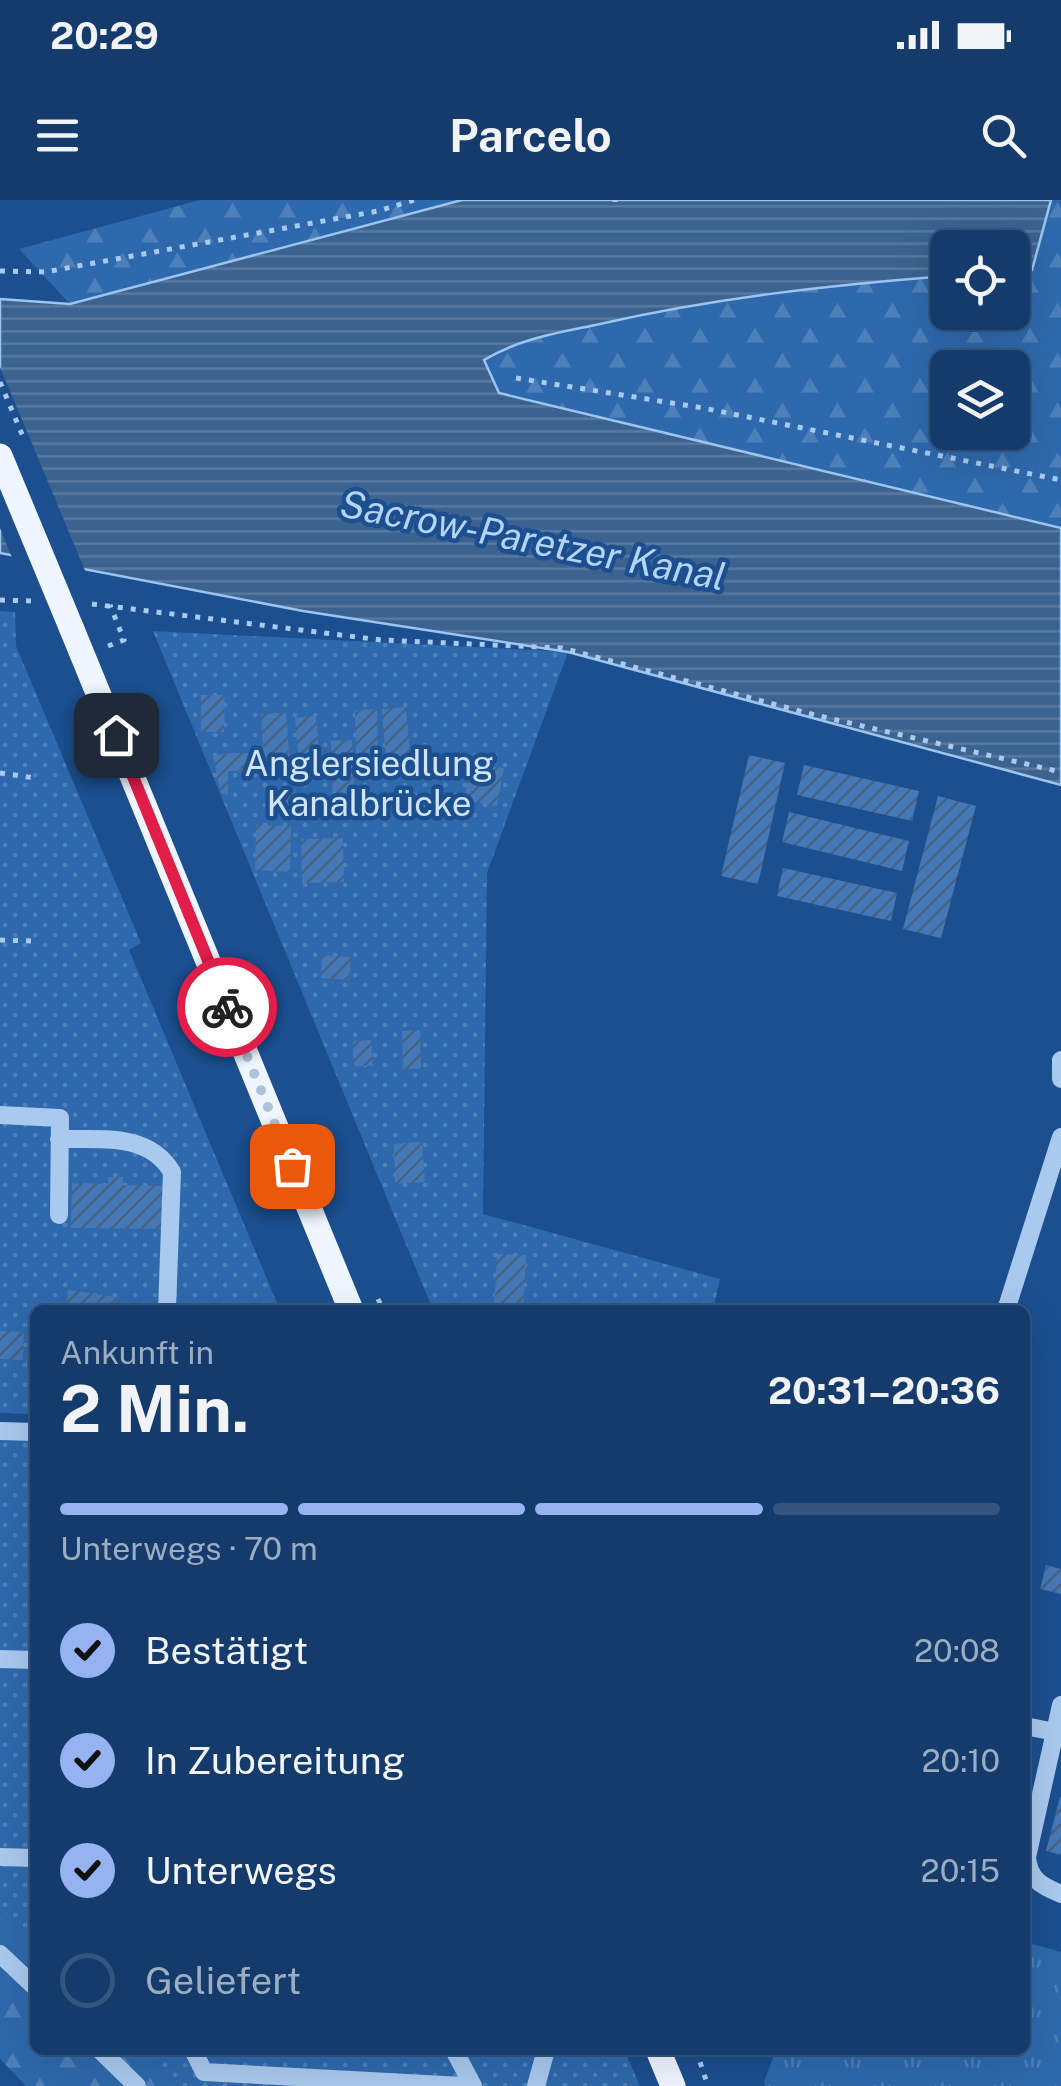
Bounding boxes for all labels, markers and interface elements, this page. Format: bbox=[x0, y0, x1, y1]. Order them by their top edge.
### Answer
text: 20:29 bbox=[50, 13, 159, 58]
icon: menu bbox=[30, 108, 85, 163]
icon: search bbox=[976, 108, 1031, 163]
text: Parcelo bbox=[449, 109, 612, 162]
map controls bbox=[930, 230, 1030, 450]
button: locate bbox=[930, 230, 1030, 330]
button: layers bbox=[930, 350, 1030, 450]
water label: Sacrow-Paretzer Kanal bbox=[337, 481, 729, 599]
pin bbox=[74, 693, 159, 778]
icon: home bbox=[89, 708, 144, 763]
park label: Anglersiedlung Kanalbrücke bbox=[244, 743, 494, 824]
courier bbox=[177, 957, 277, 1057]
icon: bike bbox=[200, 980, 255, 1035]
pin bbox=[250, 1124, 335, 1209]
icon: bag bbox=[265, 1139, 320, 1194]
text: Ankunft in bbox=[60, 1334, 214, 1371]
text: 20:31–20:36 bbox=[768, 1368, 1000, 1413]
text: 2 Min. bbox=[60, 1370, 249, 1447]
text: Unterwegs · 70 m bbox=[60, 1530, 318, 1567]
icon: check bbox=[60, 1623, 115, 1678]
text: Bestätigt bbox=[145, 1628, 308, 1673]
text: 20:08 bbox=[914, 1632, 1000, 1669]
icon: check bbox=[60, 1733, 115, 1788]
text: In Zubereitung bbox=[145, 1738, 405, 1783]
text: 20:10 bbox=[922, 1742, 1000, 1779]
icon: check bbox=[60, 1843, 115, 1898]
text: Unterwegs bbox=[145, 1848, 337, 1893]
text: 20:15 bbox=[921, 1852, 1000, 1889]
text: Geliefert bbox=[145, 1958, 301, 2003]

